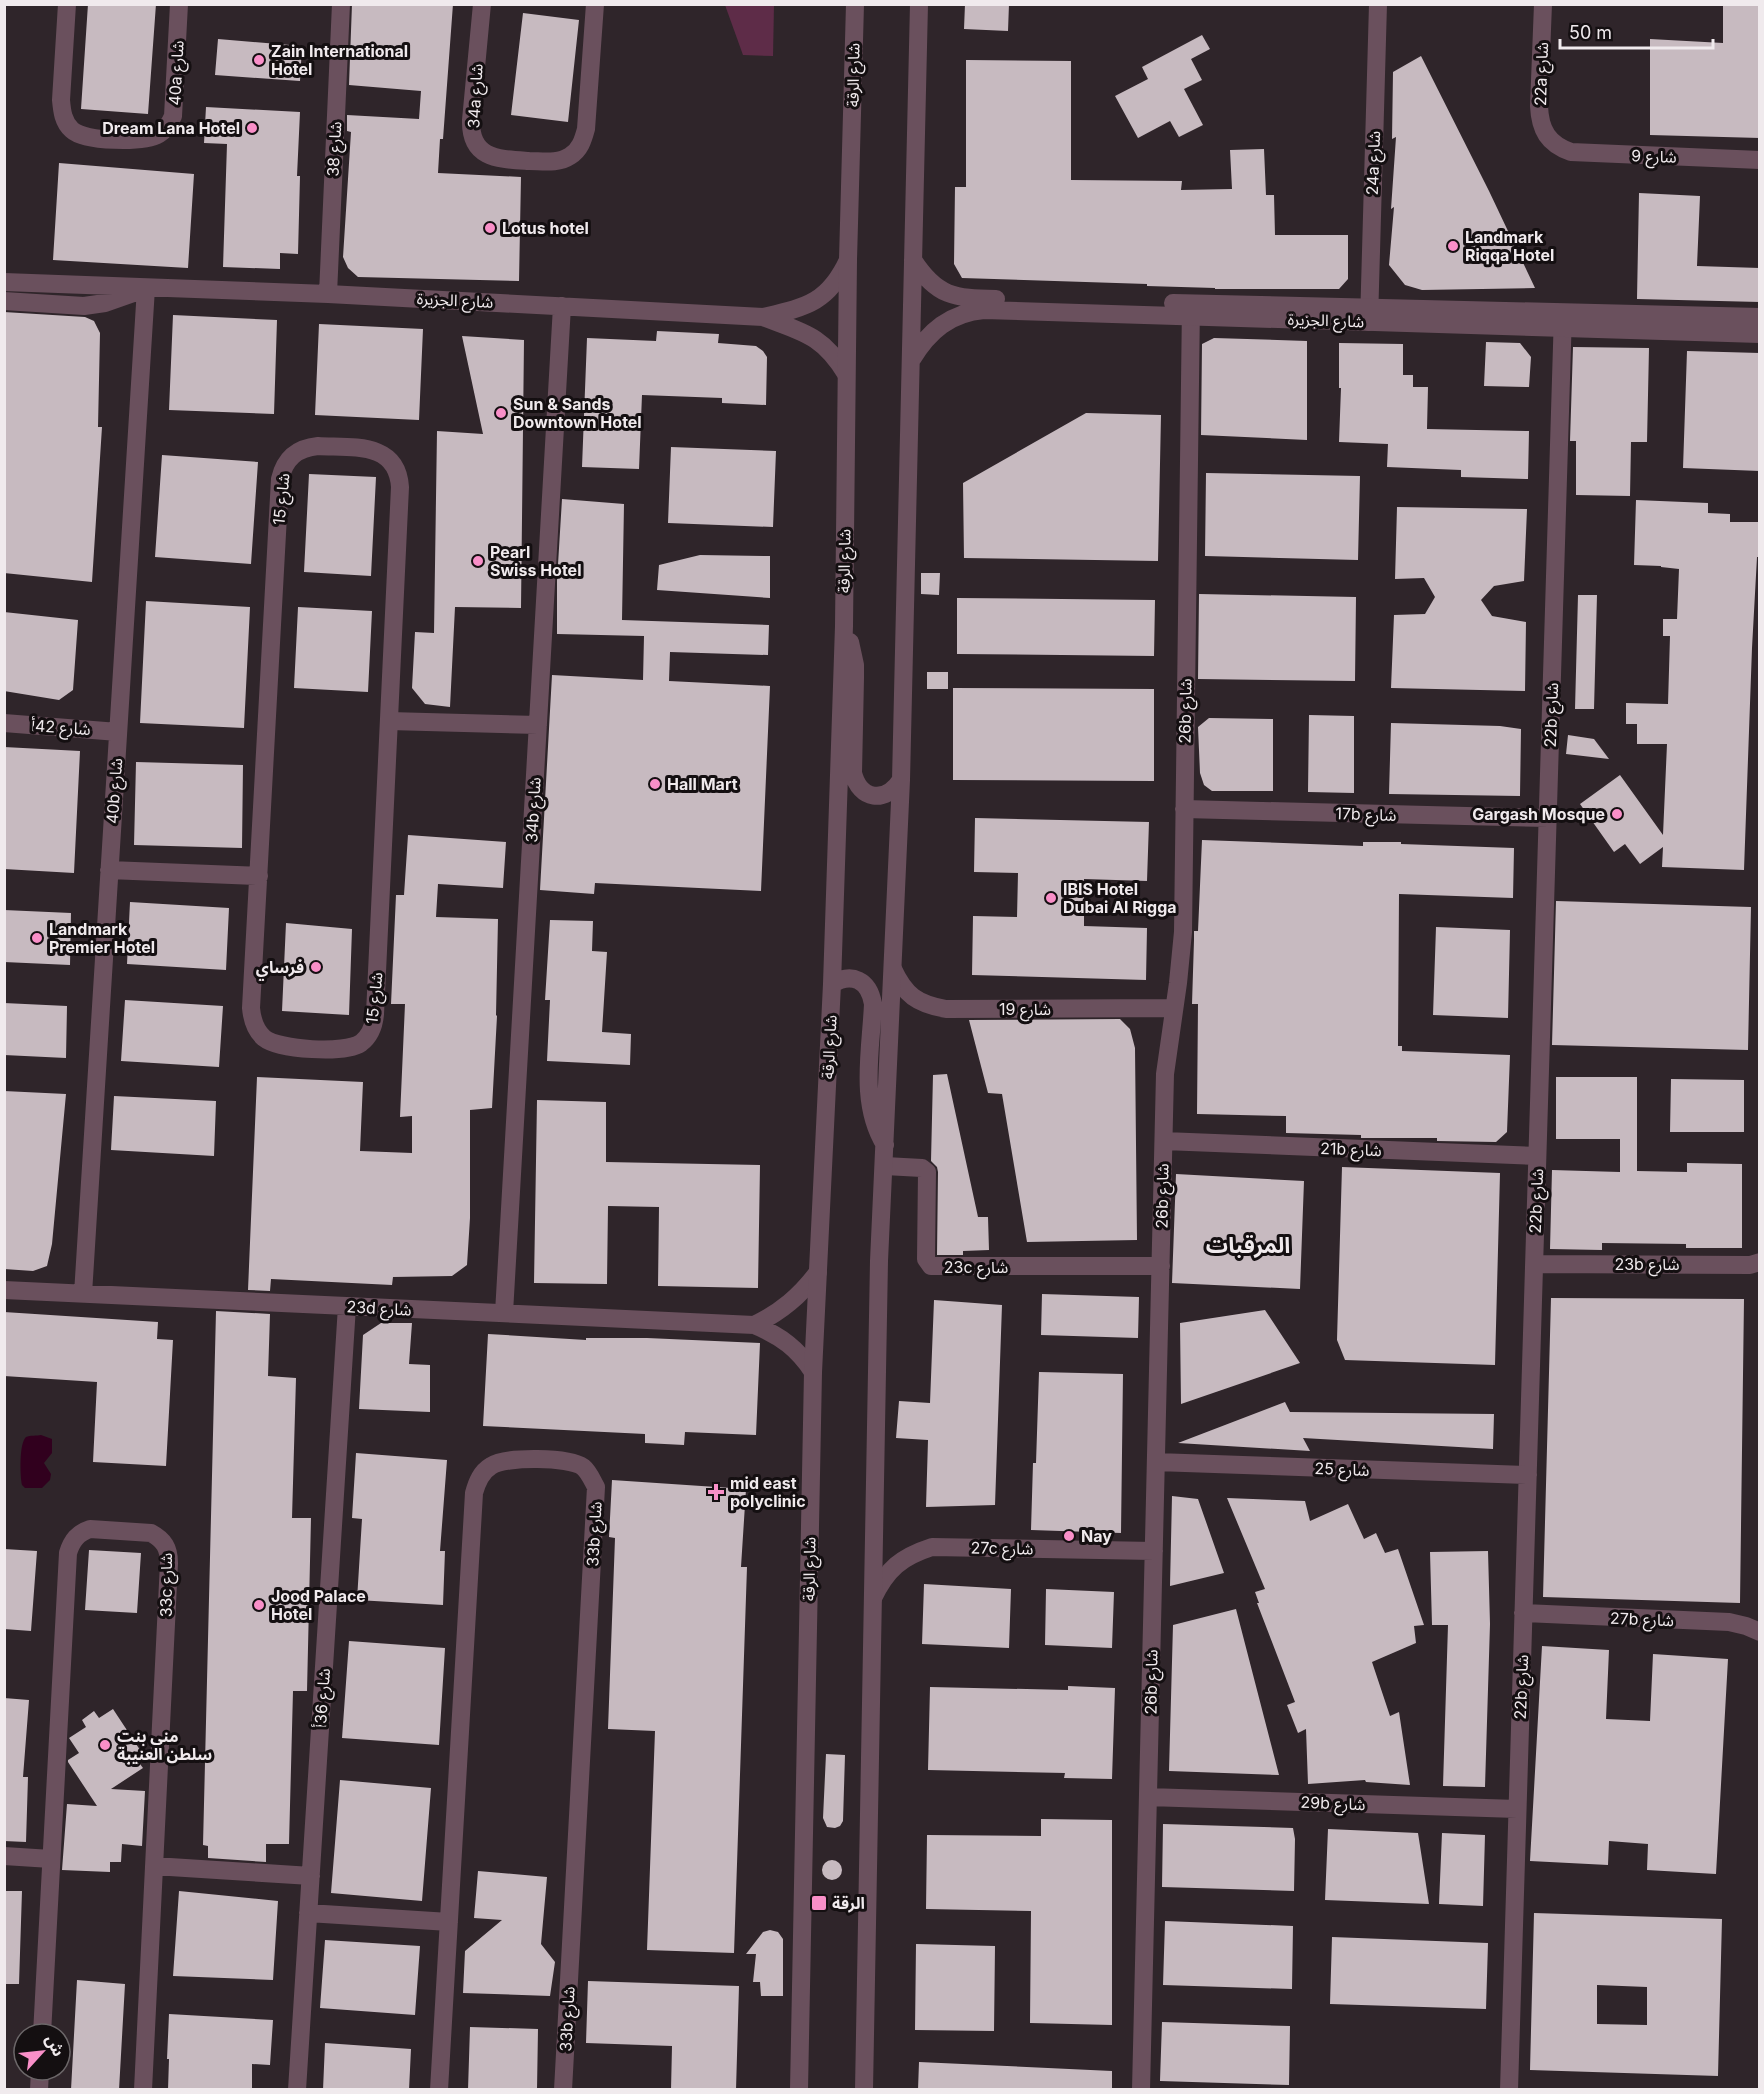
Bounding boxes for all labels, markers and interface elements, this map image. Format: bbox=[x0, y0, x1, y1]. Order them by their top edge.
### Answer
scale bar bbox=[1560, 12, 1713, 50]
text: 50 m bbox=[1569, 22, 1612, 43]
street label: 40a شارع bbox=[164, 40, 191, 106]
place label: Zain International Hotel bbox=[271, 41, 408, 79]
street label: 22a شارع bbox=[1530, 42, 1555, 107]
street label: شارع الرقة bbox=[842, 43, 867, 107]
marker: Zain International Hotel bbox=[252, 53, 266, 67]
street label: 34a شارع bbox=[463, 63, 490, 129]
place label: Dream Lana Hotel bbox=[102, 118, 240, 138]
marker: Dream Lana Hotel bbox=[245, 121, 259, 135]
street label: شارع 38 bbox=[323, 121, 348, 177]
street label: 24a شارع bbox=[1362, 130, 1387, 196]
street label: شارع 9 bbox=[1631, 145, 1677, 170]
place label: Lotus hotel bbox=[502, 218, 589, 238]
marker: Lotus hotel bbox=[483, 221, 497, 235]
place label: Landmark Riqqa Hotel bbox=[1465, 227, 1554, 265]
marker: Landmark Riqqa Hotel bbox=[1446, 239, 1460, 253]
street label: شارع الجزيرة bbox=[416, 288, 494, 315]
street label: شارع الجزيرة bbox=[1287, 309, 1365, 334]
place label: Sun & Sands Downtown Hotel bbox=[513, 394, 642, 432]
marker: Sun & Sands Downtown Hotel bbox=[494, 406, 508, 420]
street label: شارع 15 bbox=[268, 472, 297, 526]
street label: شارع الرقة bbox=[833, 529, 858, 593]
place label: Pearl Swiss Hotel bbox=[490, 542, 581, 580]
marker: Pearl Swiss Hotel bbox=[471, 554, 485, 568]
street label: 26b شارع bbox=[1174, 678, 1199, 744]
street label: 22b شارع bbox=[1540, 682, 1565, 748]
street label: شارع 42أ bbox=[30, 715, 91, 742]
street label: 40b شارع bbox=[102, 757, 129, 825]
place label: Hall Mart bbox=[667, 774, 738, 794]
street label: 34b شارع bbox=[521, 777, 548, 843]
marker: Hall Mart bbox=[648, 777, 662, 791]
street label: 17b شارع bbox=[1335, 803, 1397, 828]
place label: Gargash Mosque bbox=[1472, 804, 1605, 824]
marker: Gargash Mosque bbox=[1610, 807, 1624, 821]
place label: IBIS Hotel Dubai Al Rigga bbox=[1063, 879, 1177, 917]
marker: IBIS Hotel Dubai Al Rigga bbox=[1044, 891, 1058, 905]
place label: Landmark Premier Hotel bbox=[49, 919, 155, 957]
marker: Landmark Premier Hotel bbox=[30, 931, 44, 945]
place label: فرساي bbox=[256, 957, 304, 981]
marker: فرساي bbox=[309, 960, 323, 974]
street label: شارع 15 bbox=[361, 971, 390, 1025]
street label: شارع 19 bbox=[999, 999, 1051, 1022]
street label: شارع الرقة bbox=[817, 1014, 844, 1080]
street label: 21b شارع bbox=[1320, 1138, 1382, 1163]
street label: 26b شارع bbox=[1151, 1163, 1176, 1229]
street label: 22b شارع bbox=[1525, 1168, 1550, 1234]
district label: المرقبات bbox=[1206, 1232, 1290, 1258]
street label: 23b شارع bbox=[1614, 1254, 1680, 1277]
street label: 23c شارع bbox=[944, 1257, 1008, 1280]
street label: 23d شارع bbox=[346, 1296, 412, 1323]
street label: شارع 25 bbox=[1314, 1458, 1370, 1483]
place label: mid east polyclinic bbox=[730, 1473, 806, 1511]
marker: mid east polyclinic bbox=[707, 1483, 725, 1501]
street label: 33b شارع bbox=[582, 1501, 609, 1567]
place label: Nay bbox=[1081, 1526, 1112, 1546]
marker: Nay bbox=[1062, 1529, 1076, 1543]
street label: شارع الرقة bbox=[798, 1537, 823, 1601]
street label: 27c شارع bbox=[970, 1537, 1034, 1562]
street label: 33c شارع bbox=[156, 1553, 179, 1617]
place label: Jood Palace Hotel bbox=[271, 1586, 366, 1624]
marker: Jood Palace Hotel bbox=[252, 1598, 266, 1612]
street label: 27b شارع bbox=[1609, 1608, 1674, 1633]
street label: 26b شارع bbox=[1140, 1649, 1165, 1715]
street label: 22b شارع bbox=[1510, 1654, 1535, 1720]
street label: شارع 36أ bbox=[310, 1668, 337, 1729]
place label: منى بنت سلطن العنيبة bbox=[117, 1726, 212, 1764]
marker: منى بنت سلطن العنيبة bbox=[98, 1738, 112, 1752]
street label: 29b شارع bbox=[1300, 1792, 1366, 1817]
place label: الرقة bbox=[832, 1893, 865, 1913]
marker: الرقة bbox=[810, 1894, 828, 1912]
street label: 33b شارع bbox=[555, 1986, 582, 2052]
north arrow bbox=[12, 2022, 72, 2082]
text: ش bbox=[41, 2031, 69, 2060]

